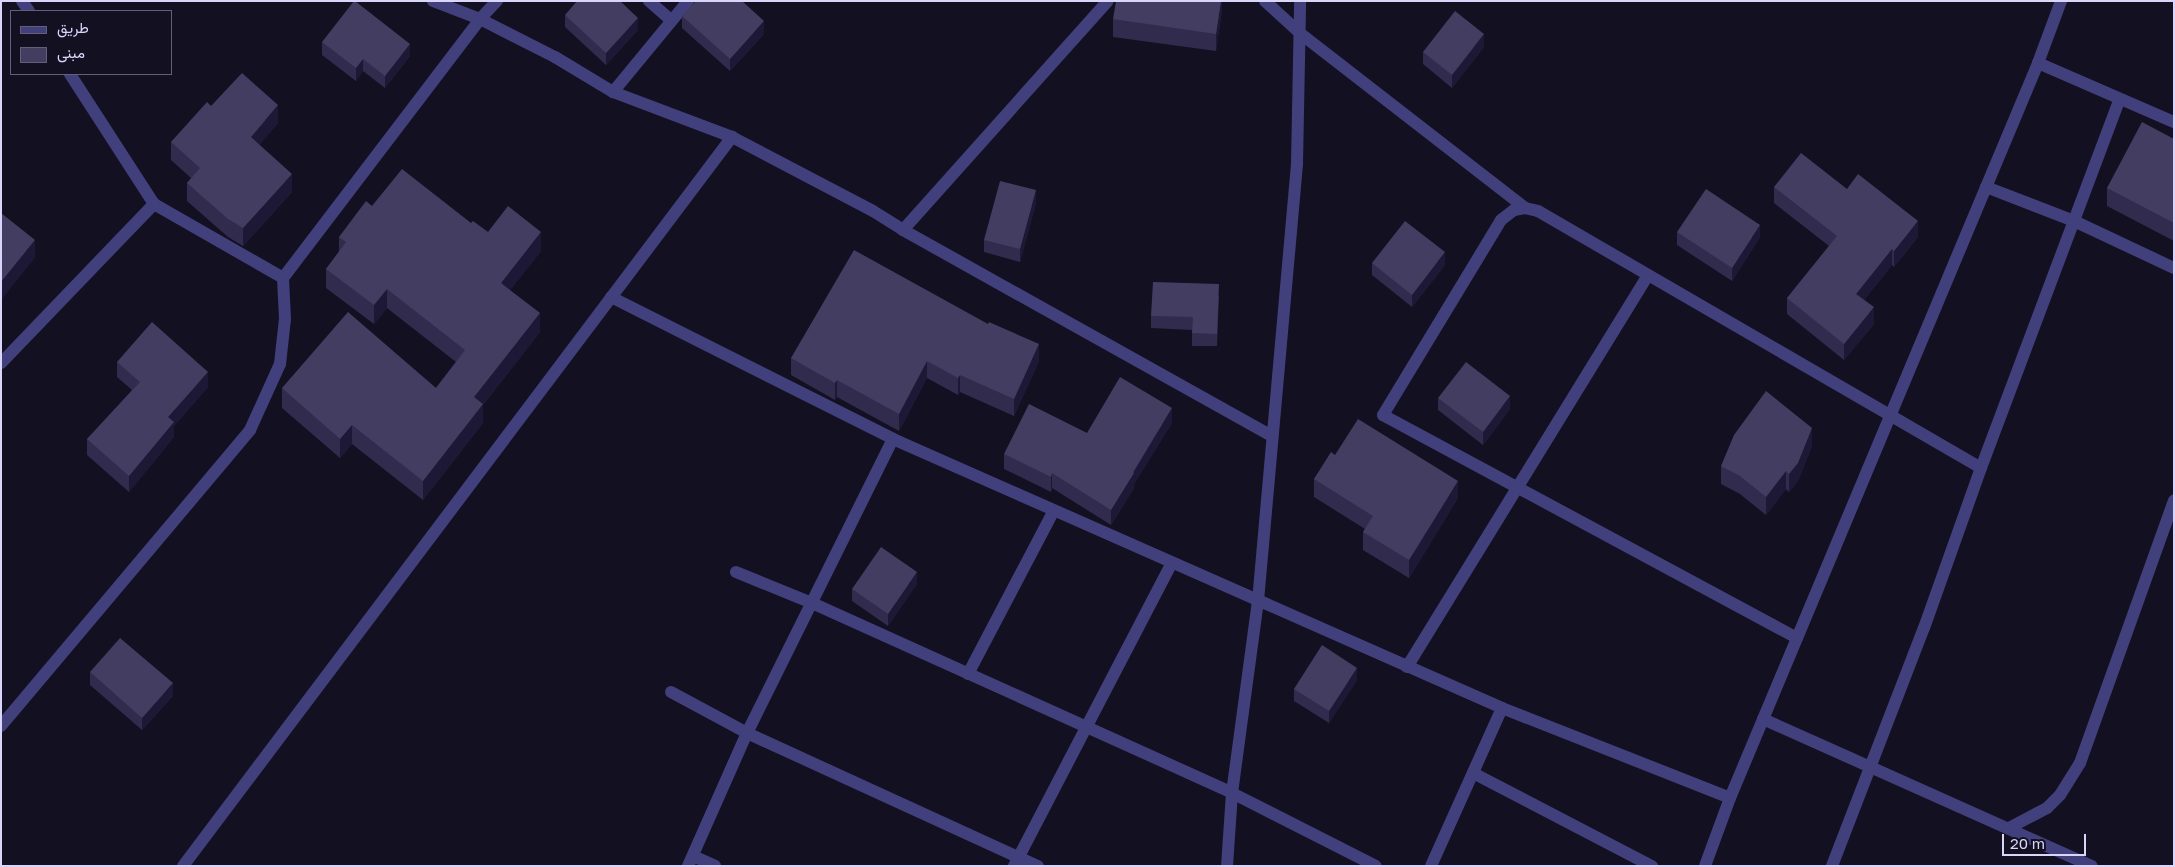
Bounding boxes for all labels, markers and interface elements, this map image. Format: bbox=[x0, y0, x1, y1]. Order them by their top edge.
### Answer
legend bbox=[10, 10, 172, 75]
text: طريق bbox=[57, 18, 89, 36]
text: مبنى bbox=[57, 43, 85, 61]
scale bar bbox=[2005, 824, 2089, 856]
text: 20 m bbox=[2010, 834, 2045, 852]

